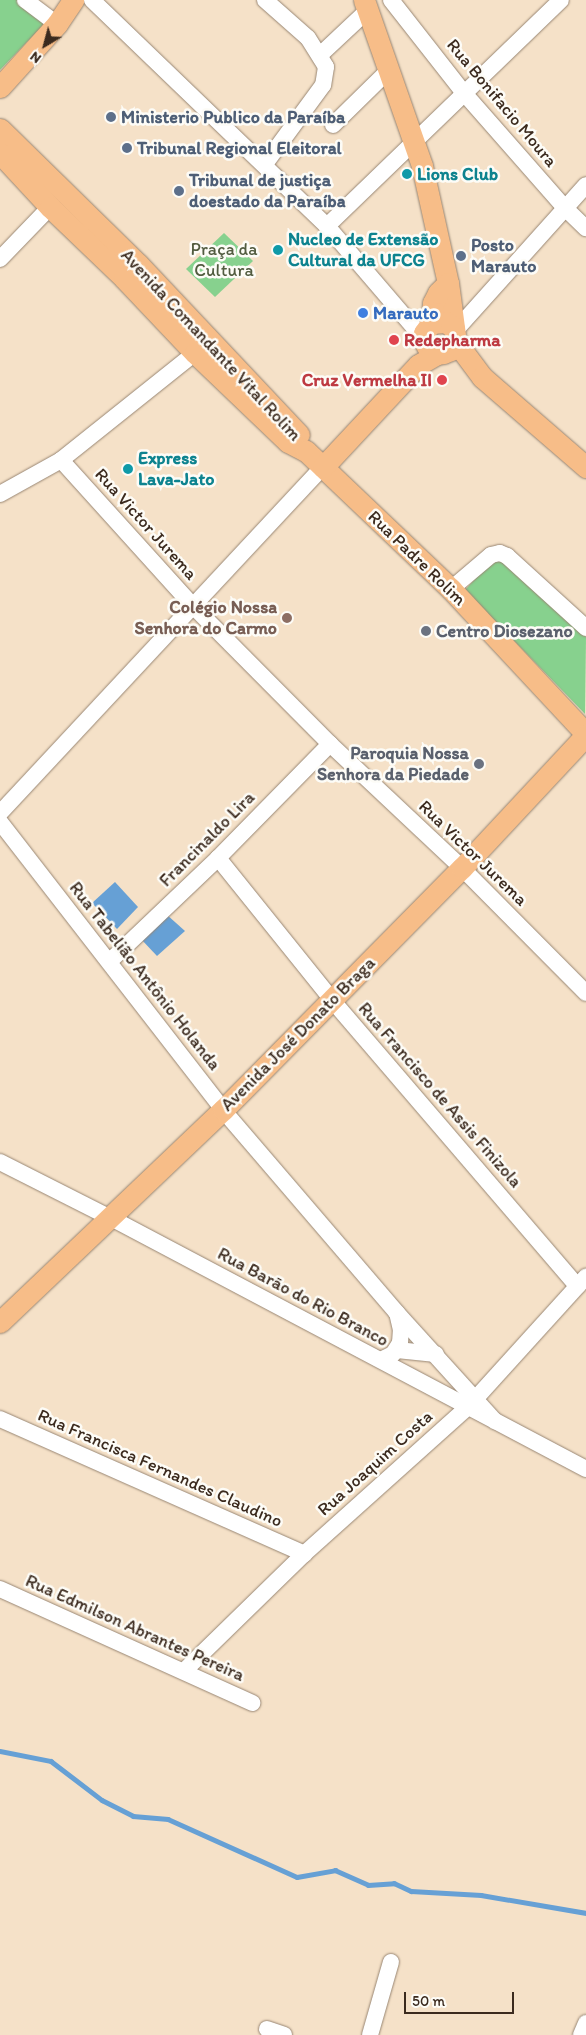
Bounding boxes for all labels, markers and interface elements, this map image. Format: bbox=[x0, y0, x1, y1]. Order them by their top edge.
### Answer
north arrow bbox=[20, 20, 70, 70]
street label: Rua Bonifacio Moura bbox=[442, 34, 562, 172]
text: N bbox=[27, 48, 45, 67]
place label: Ministerio Publico da Paraíba bbox=[121, 106, 346, 128]
marker: Ministerio Publico da Paraíba bbox=[105, 111, 117, 123]
place label: Tribunal Regional Eleitoral bbox=[137, 137, 342, 159]
marker: Tribunal Regional Eleitoral bbox=[121, 142, 133, 154]
place label: Lions Club bbox=[417, 163, 498, 185]
marker: Lions Club bbox=[401, 168, 413, 180]
place label: Tribunal de justiça doestado da Paraíba bbox=[189, 170, 346, 212]
marker: Tribunal de justiça doestado da Paraíba bbox=[173, 185, 185, 197]
place label: Nucleo de Extensão Cultural da UFCG bbox=[288, 229, 439, 272]
place label: Posto Marauto bbox=[471, 235, 536, 278]
park label: Praça da Cultura bbox=[190, 239, 258, 282]
marker: Nucleo de Extensão Cultural da UFCG bbox=[272, 244, 284, 256]
street label: Avenida Comandante Vital Rolim bbox=[117, 245, 305, 445]
marker: Posto Marauto bbox=[455, 250, 467, 262]
place label: Marauto bbox=[373, 302, 438, 324]
marker: Marauto bbox=[357, 307, 369, 319]
place label: Redepharma bbox=[404, 329, 501, 351]
marker: Redepharma bbox=[388, 334, 400, 346]
place label: Cruz Vermelha II bbox=[303, 369, 432, 391]
marker: Cruz Vermelha II bbox=[436, 374, 448, 386]
place label: Express Lava-Jato bbox=[138, 448, 214, 490]
marker: Express Lava-Jato bbox=[122, 463, 134, 475]
street label: Rua Victor Jurema bbox=[90, 464, 202, 584]
street label: Rua Padre Rolim bbox=[364, 506, 470, 610]
place label: Colégio Nossa Senhora do Carmo bbox=[134, 597, 277, 640]
marker: Colégio Nossa Senhora do Carmo bbox=[281, 612, 293, 624]
place label: Centro Diosezano bbox=[436, 620, 573, 642]
marker: Centro Diosezano bbox=[420, 625, 432, 637]
place label: Paroquia Nossa Senhora da Piedade bbox=[317, 743, 469, 786]
marker: Paroquia Nossa Senhora da Piedade bbox=[473, 758, 485, 770]
street label: Francinaldo Lira bbox=[155, 787, 259, 891]
street label: Rua Victor Jurema bbox=[414, 796, 532, 910]
street label: Rua Tabelião Antônio Holanda bbox=[65, 878, 225, 1074]
street label: Avenida José Donato Braga bbox=[216, 952, 380, 1116]
street label: Rua Francisco de Assis Finizola bbox=[354, 998, 526, 1192]
street label: Rua Barāo do Rio Branco bbox=[213, 1242, 393, 1352]
street label: Rua Francisca Fernandes Claudino bbox=[35, 1404, 285, 1532]
street label: Rua Joaquim Costa bbox=[313, 1406, 437, 1520]
street label: Rua Edmilson Abrantes Pereira bbox=[22, 1570, 248, 1686]
scale bar bbox=[406, 1982, 516, 2014]
text: 50 m bbox=[412, 1992, 445, 2010]

